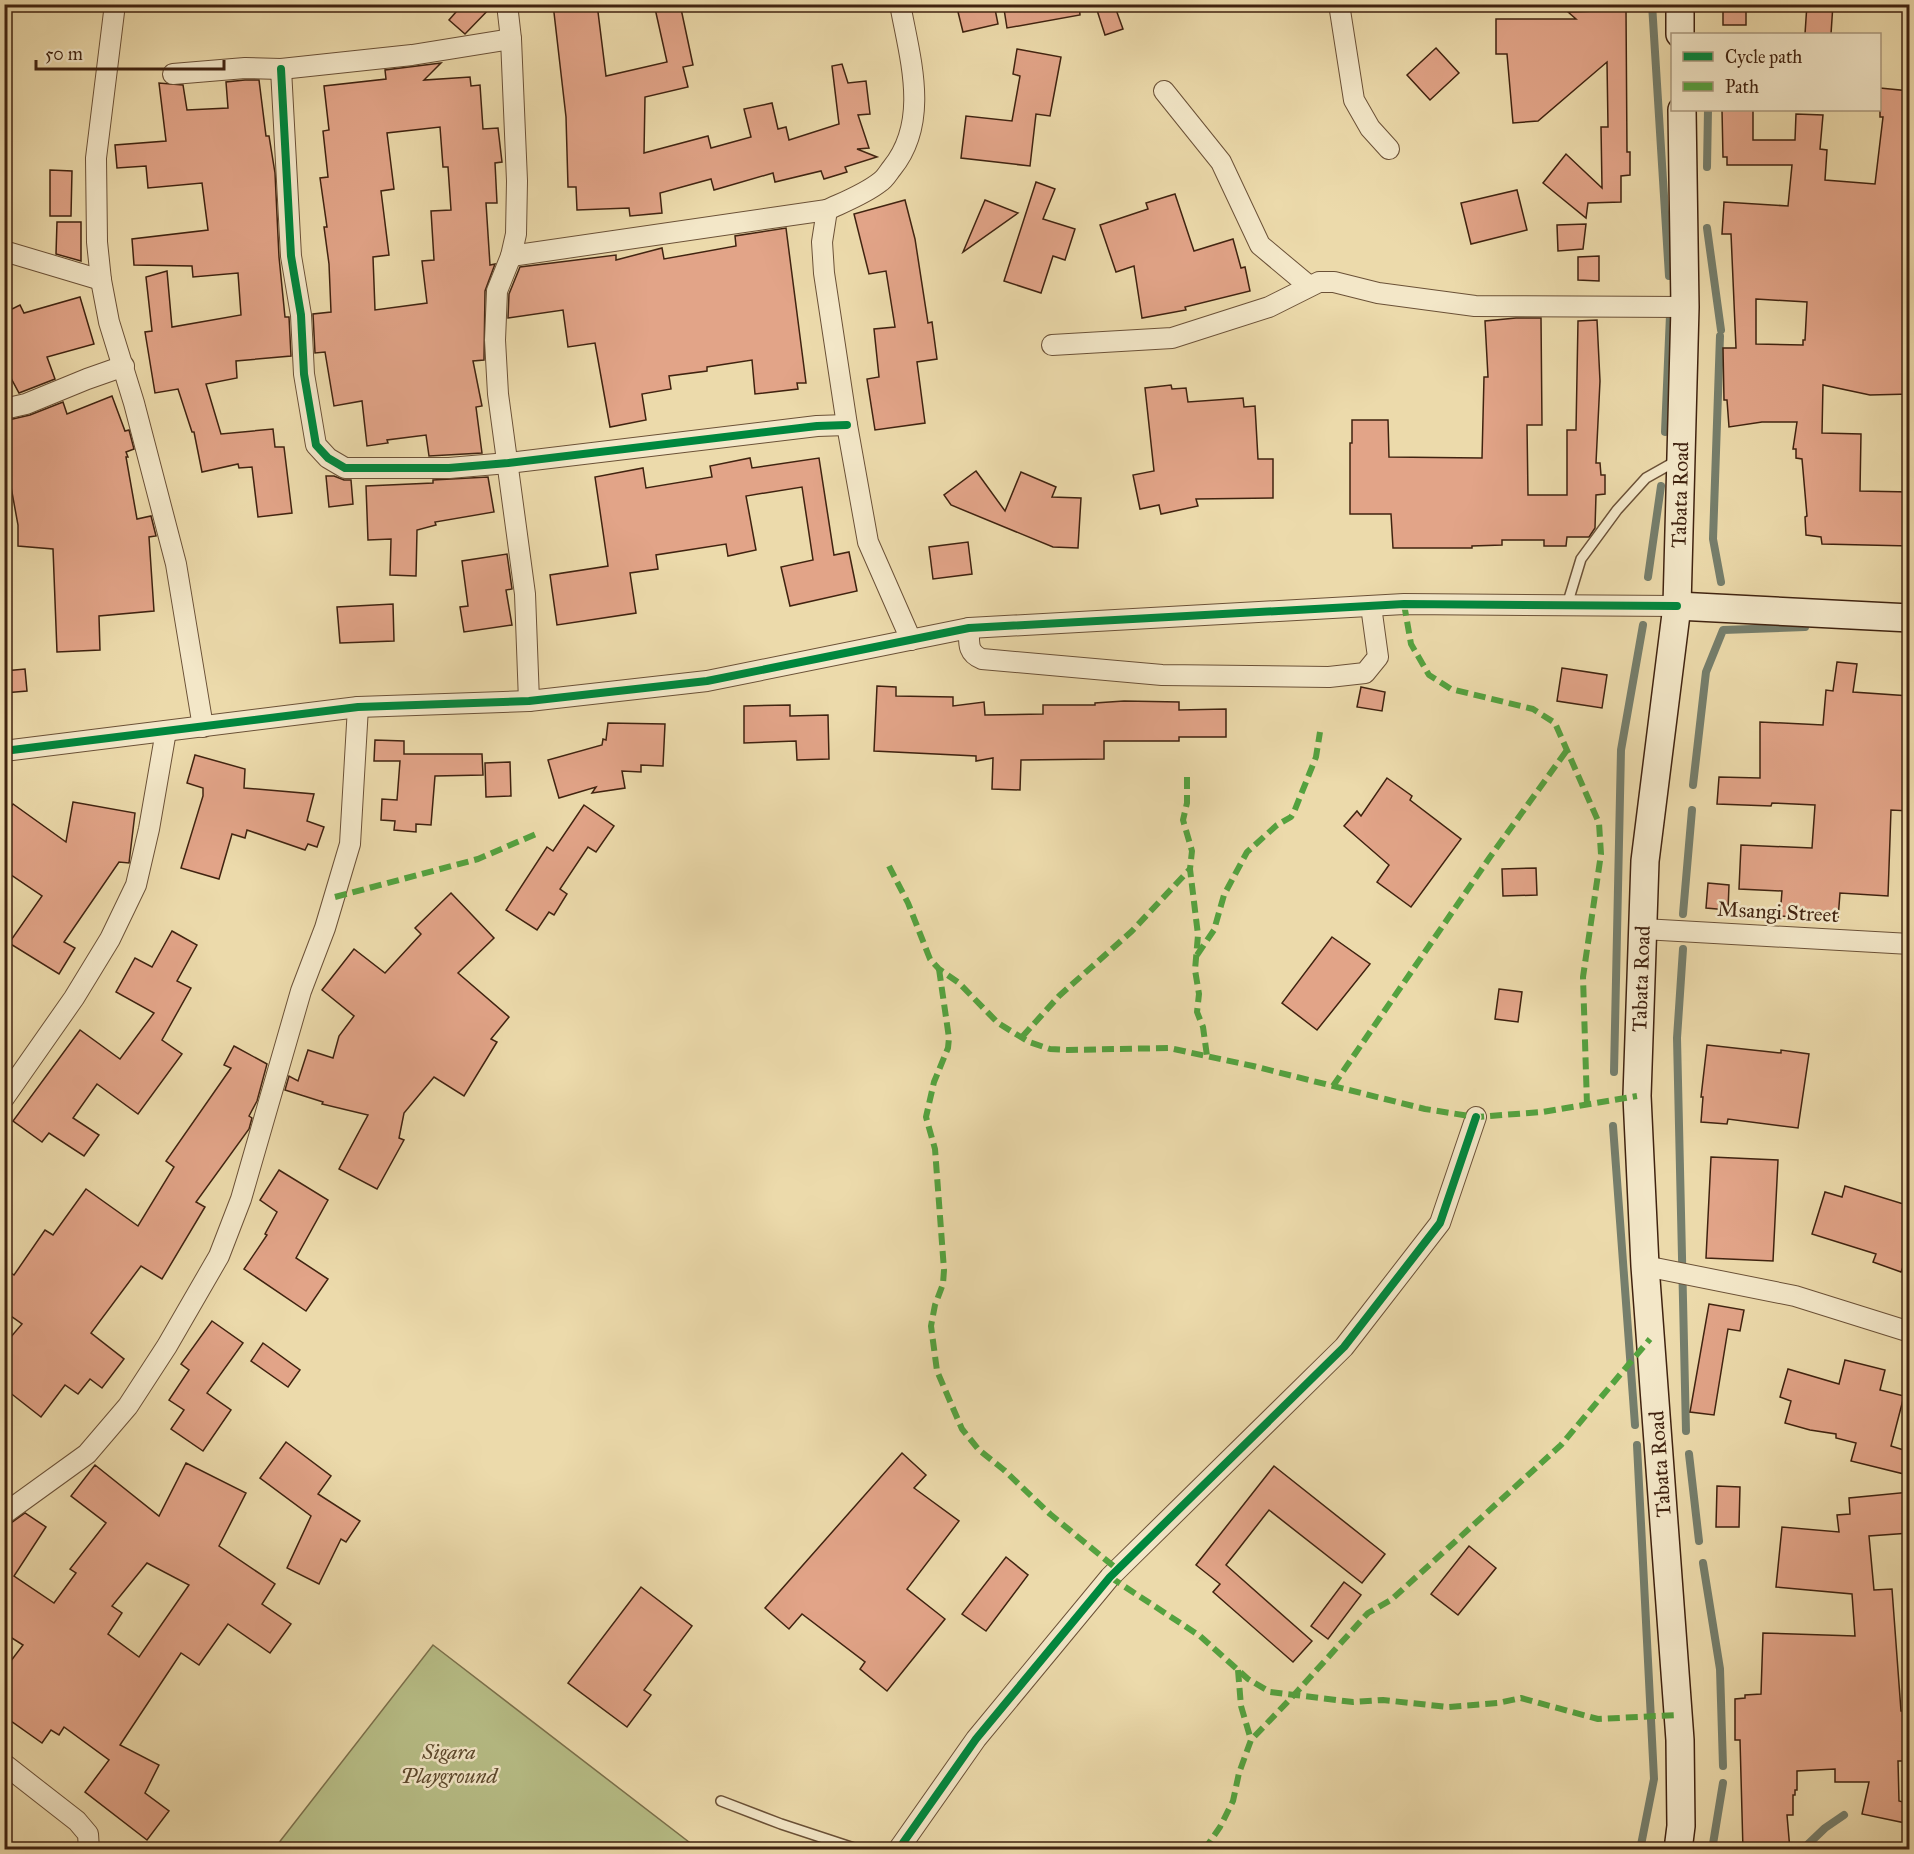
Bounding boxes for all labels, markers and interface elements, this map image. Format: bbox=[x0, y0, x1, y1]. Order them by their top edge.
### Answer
scale bar bbox=[36, 33, 224, 71]
legend bbox=[1671, 33, 1881, 111]
text: 50 m bbox=[45, 43, 83, 65]
text: Cycle path bbox=[1725, 46, 1802, 68]
text: Path bbox=[1725, 76, 1759, 98]
street label: Tabata Road bbox=[1666, 441, 1694, 549]
street label: Msangi Street bbox=[1717, 896, 1840, 928]
street label: Tabata Road bbox=[1626, 925, 1656, 1032]
street label: Tabata Road bbox=[1643, 1409, 1677, 1518]
park label: Sigara Playground bbox=[400, 1739, 500, 1789]

